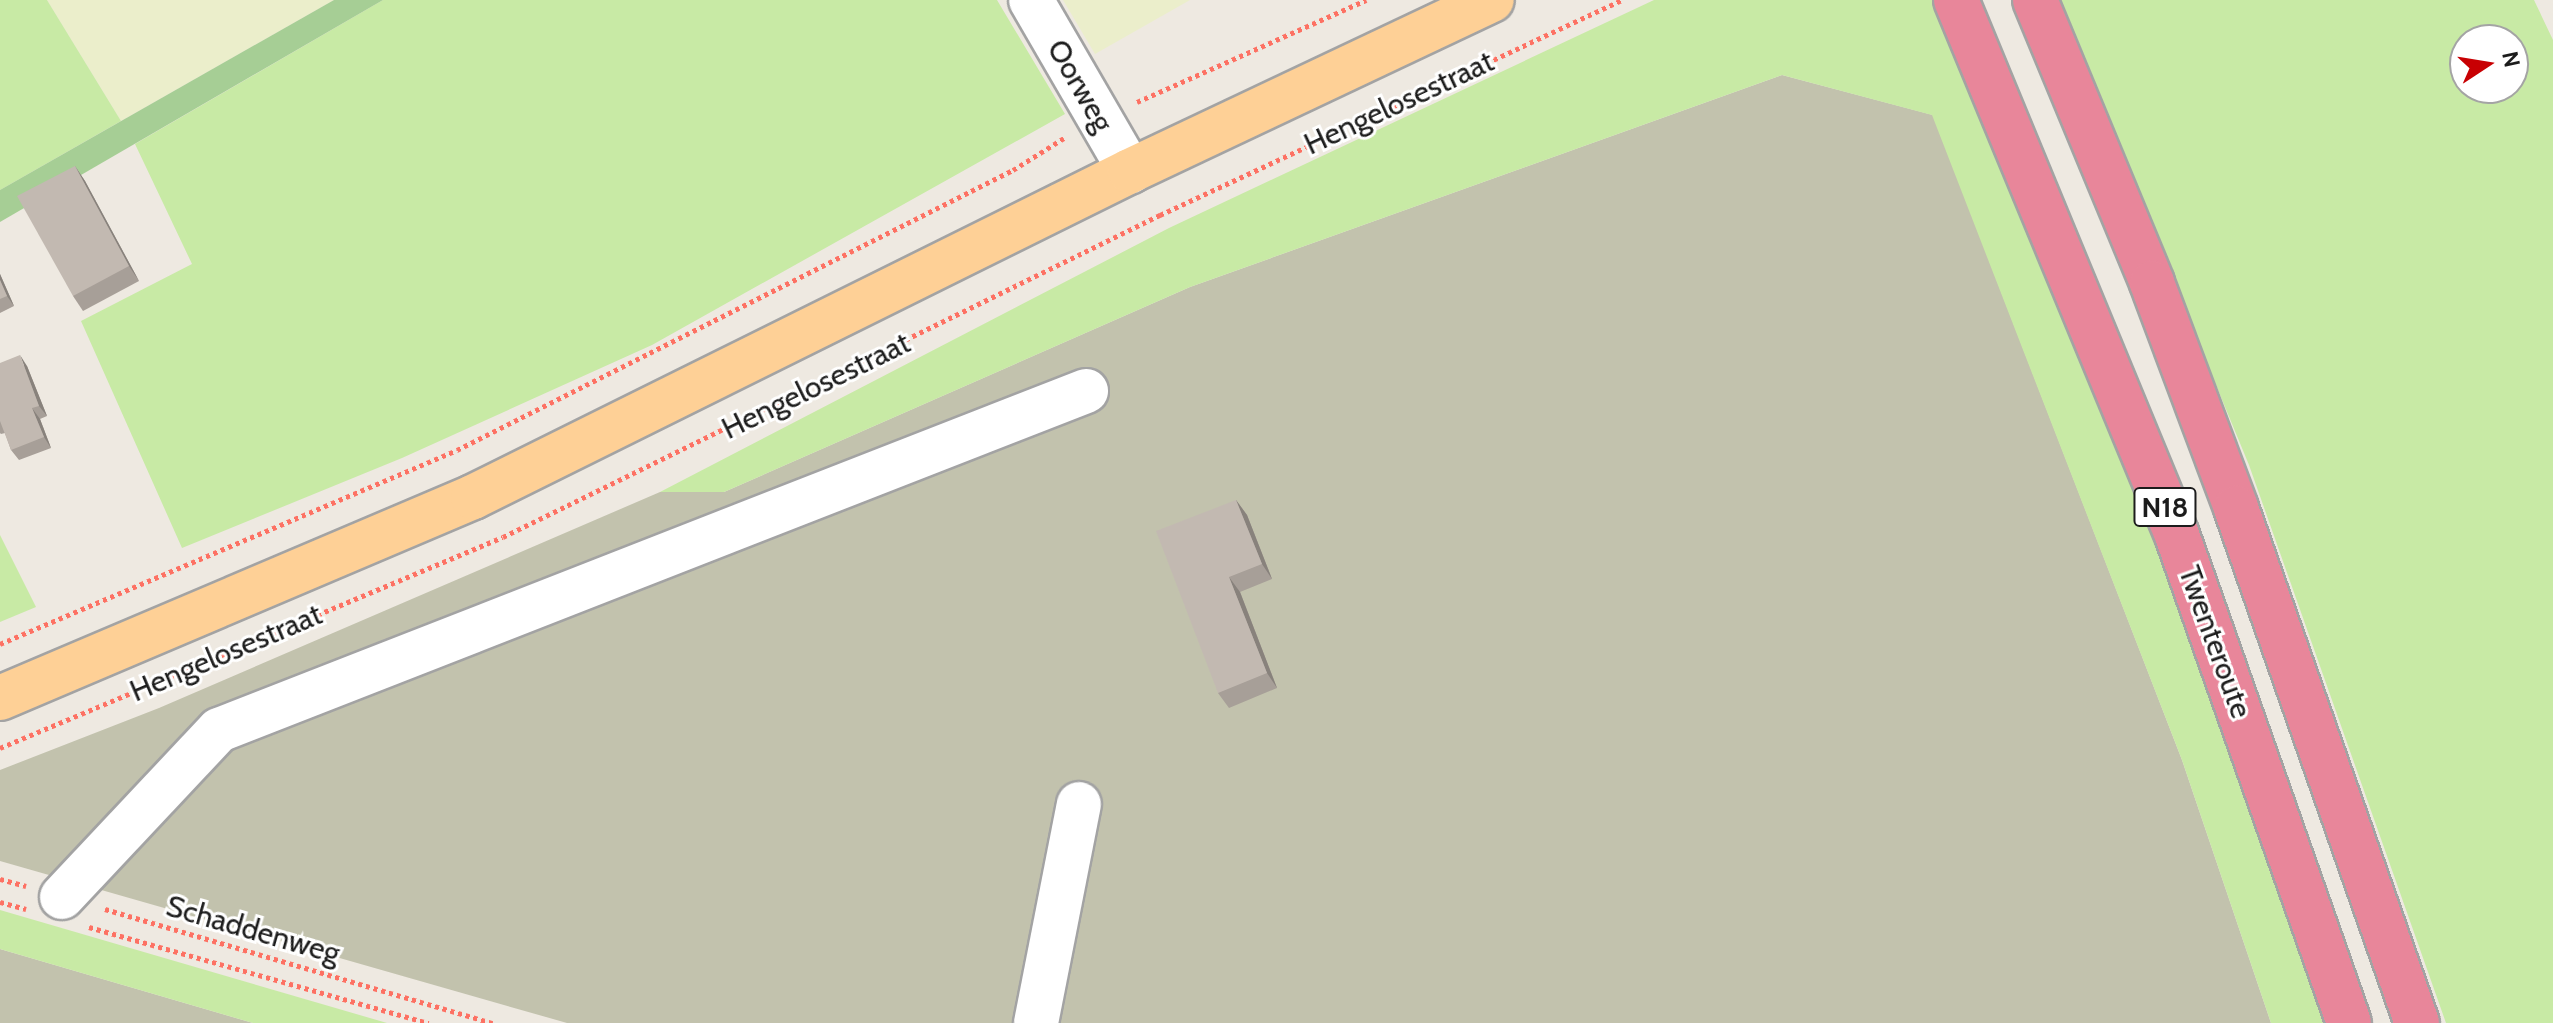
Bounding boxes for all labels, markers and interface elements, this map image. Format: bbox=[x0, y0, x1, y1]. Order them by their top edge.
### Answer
north arrow bbox=[2449, 24, 2529, 104]
street label: Oorweg bbox=[1039, 33, 1121, 139]
street label: Hengelosestraat bbox=[1299, 43, 1499, 163]
text: N bbox=[2496, 49, 2526, 70]
street label: Hengelosestraat bbox=[716, 325, 916, 447]
road number: N18 bbox=[2133, 483, 2197, 531]
street label: Twenteroute bbox=[2171, 561, 2259, 723]
street label: Hengelosestraat bbox=[125, 596, 327, 710]
street label: Schaddenweg bbox=[162, 888, 344, 972]

